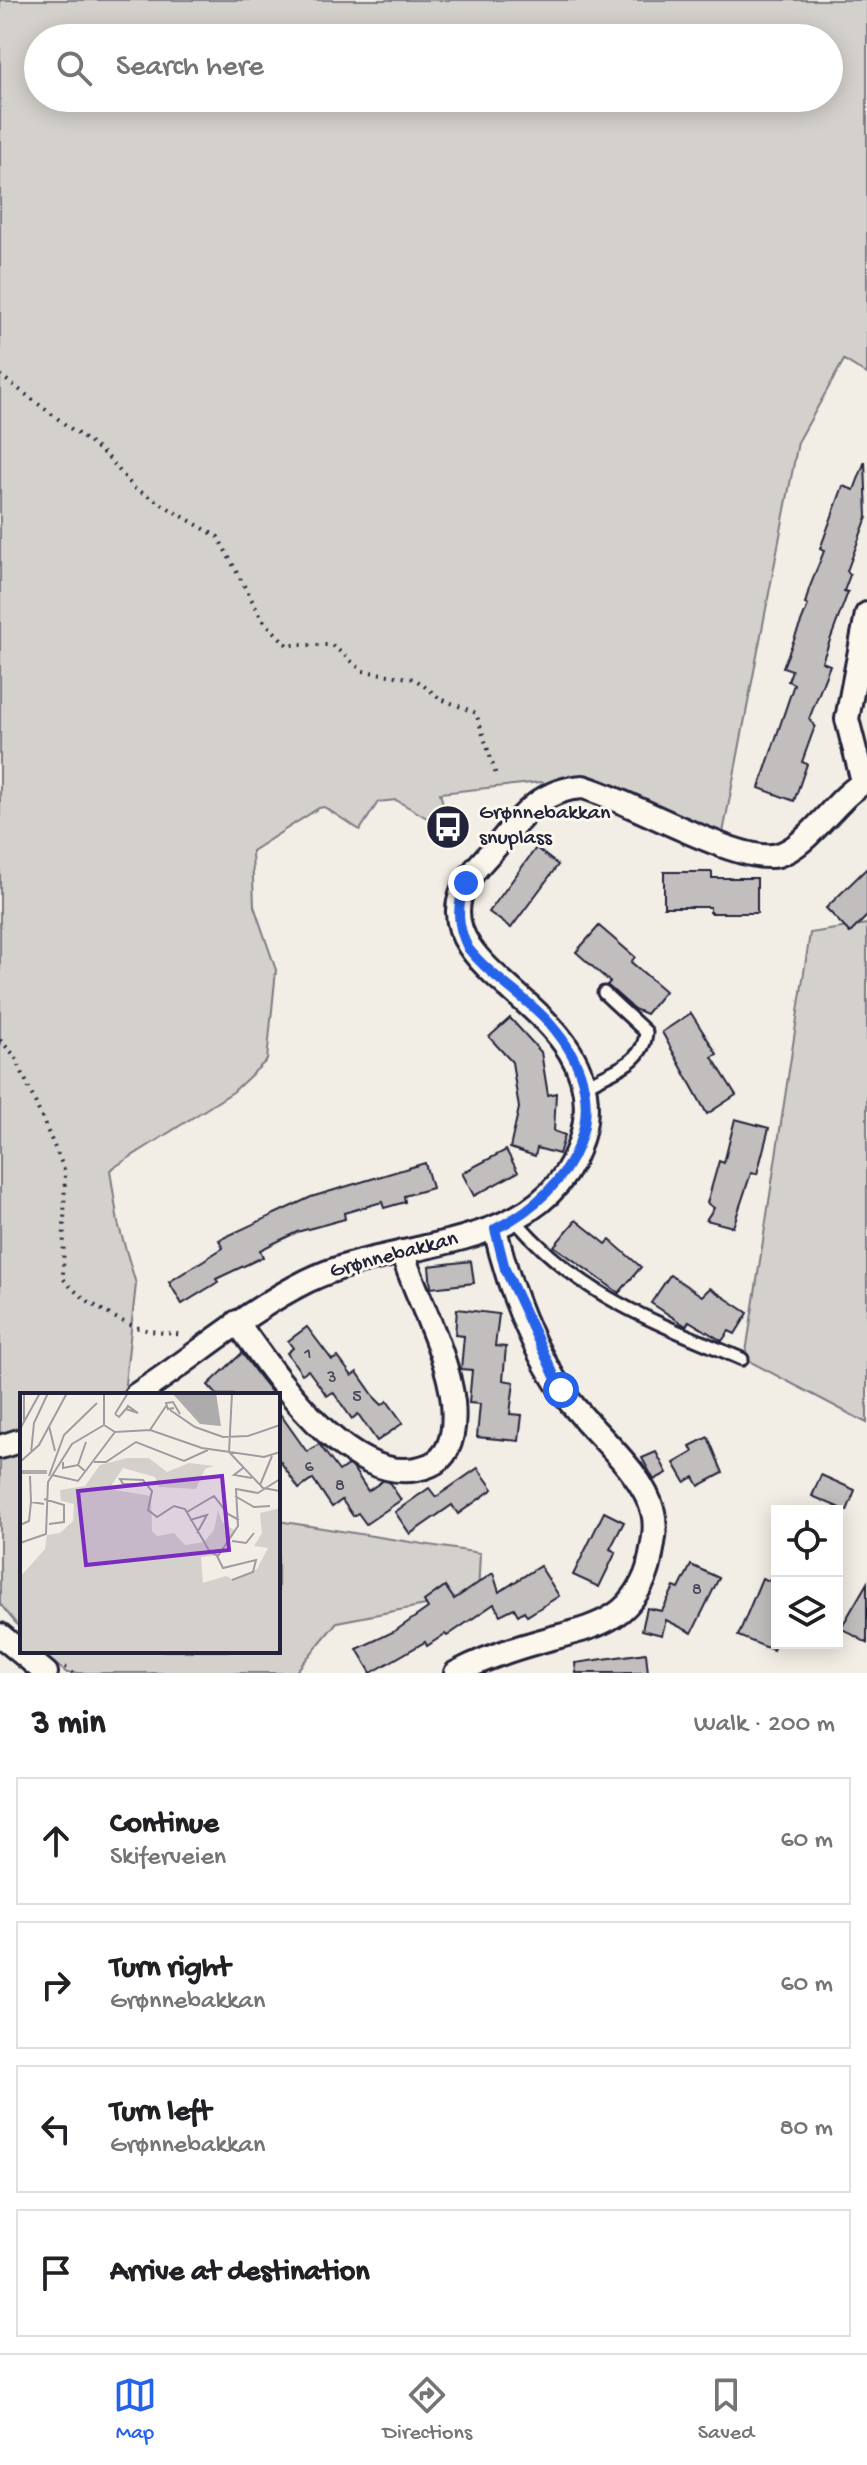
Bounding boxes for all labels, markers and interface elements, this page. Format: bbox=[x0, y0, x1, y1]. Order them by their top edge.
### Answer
search box bbox=[24, 24, 843, 112]
icon: search bbox=[52, 46, 96, 90]
text: Search here bbox=[116, 51, 264, 86]
place label: Grønnebakkan snuplass bbox=[479, 801, 611, 852]
bus stop icon: Grønnebakkan snuplass bbox=[424, 803, 472, 851]
route end bbox=[448, 865, 484, 901]
street label: Grønnebakkan bbox=[327, 1226, 461, 1286]
house number: 1 bbox=[303, 1344, 312, 1365]
house number: 3 bbox=[326, 1368, 337, 1389]
route start bbox=[543, 1372, 579, 1408]
house number: 5 bbox=[352, 1387, 362, 1408]
inset map bbox=[20, 1393, 280, 1653]
house number: 6 bbox=[304, 1457, 314, 1478]
house number: 8 bbox=[335, 1476, 345, 1497]
map controls bbox=[771, 1505, 843, 1649]
button: locate bbox=[771, 1505, 843, 1577]
button: layers bbox=[771, 1577, 843, 1649]
house number: 8 bbox=[692, 1580, 702, 1601]
text: 3 min bbox=[32, 1705, 105, 1745]
text: Walk · 200 m bbox=[694, 1710, 835, 1741]
text: Continue bbox=[110, 1808, 219, 1843]
icon: ahead bbox=[34, 1819, 78, 1863]
text: 60 m bbox=[780, 1826, 833, 1857]
text: Skiferveien bbox=[110, 1843, 226, 1874]
text: Turn right bbox=[110, 1952, 230, 1987]
icon: right bbox=[34, 1963, 78, 2007]
text: 60 m bbox=[780, 1970, 833, 2001]
text: Grønnebakkan bbox=[110, 1987, 265, 2018]
text: Turn left bbox=[110, 2096, 211, 2131]
icon: left bbox=[34, 2107, 78, 2151]
text: 80 m bbox=[779, 2114, 833, 2145]
text: Grønnebakkan bbox=[110, 2131, 265, 2162]
icon: arrive bbox=[34, 2251, 78, 2295]
text: Arrive at destination bbox=[110, 2256, 370, 2291]
tab: Map bbox=[113, 2373, 157, 2447]
tab: Directions bbox=[383, 2373, 472, 2447]
tab: Saved bbox=[698, 2373, 754, 2447]

